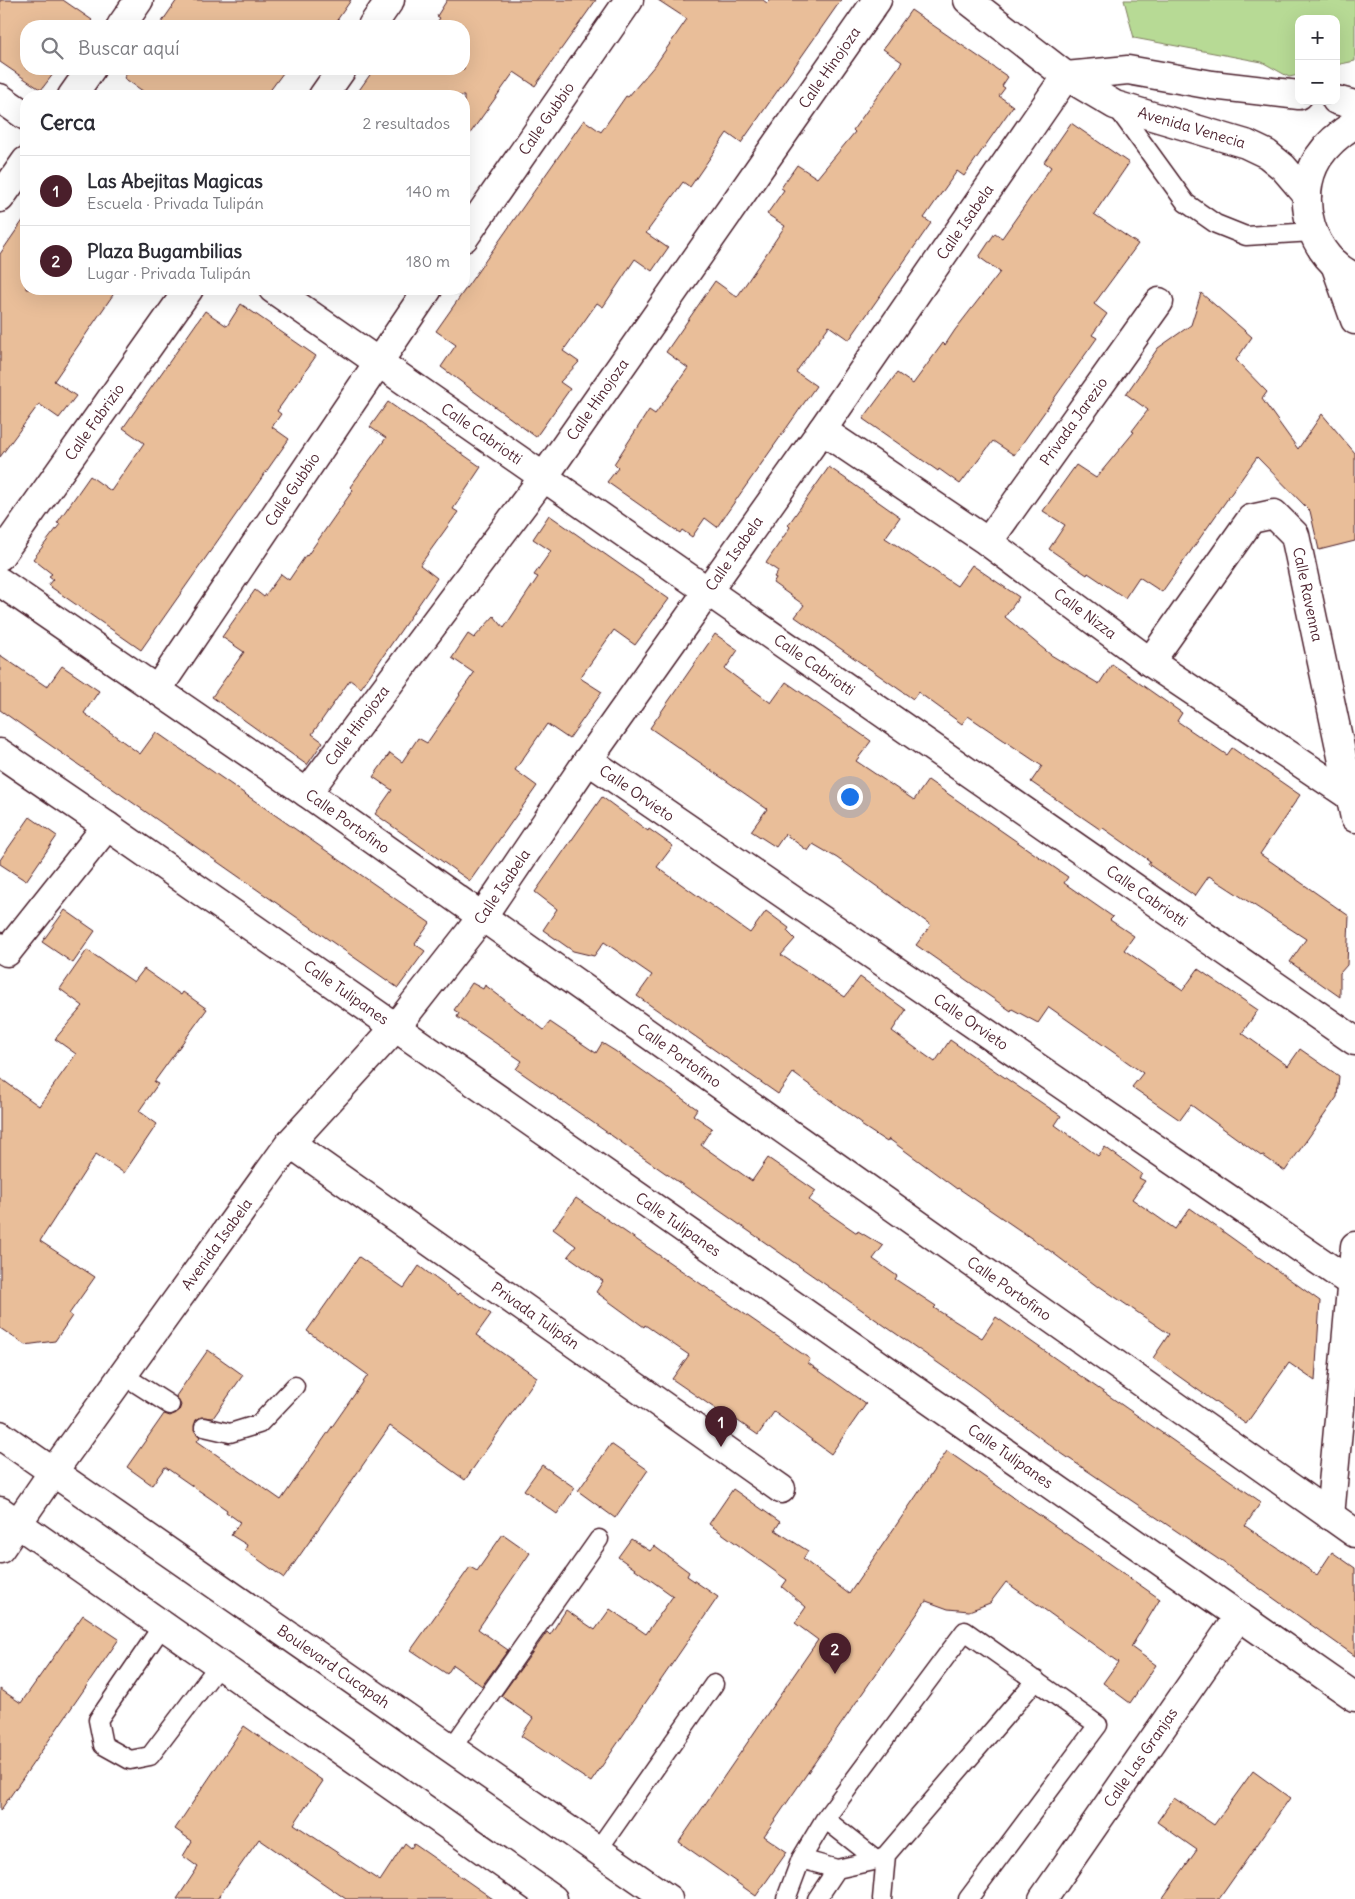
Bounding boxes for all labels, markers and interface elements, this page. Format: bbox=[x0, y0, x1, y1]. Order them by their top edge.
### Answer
map controls bbox=[1295, 15, 1340, 105]
button: + bbox=[1295, 15, 1340, 60]
search box bbox=[20, 20, 470, 75]
street label: Calle Hinojoza bbox=[794, 23, 865, 112]
icon: search bbox=[38, 34, 66, 62]
text: Buscar aquí bbox=[78, 36, 179, 60]
button: − bbox=[1295, 60, 1340, 105]
street label: Calle Gubbio bbox=[514, 78, 578, 159]
street label: Avenida Venecia bbox=[1136, 102, 1248, 152]
text: Cerca bbox=[40, 109, 95, 136]
text: 2 resultados bbox=[362, 113, 450, 133]
text: Las Abejitas Magicas bbox=[87, 169, 263, 193]
street label: Calle Isabela bbox=[932, 180, 998, 263]
text: 1 bbox=[53, 181, 59, 201]
text: 140 m bbox=[406, 181, 450, 201]
text: Escuela · Privada Tulipán bbox=[87, 193, 264, 213]
text: Plaza Bugambilias bbox=[87, 239, 242, 263]
text: 2 bbox=[52, 251, 60, 271]
text: 180 m bbox=[406, 251, 450, 271]
text: Lugar · Privada Tulipán bbox=[87, 263, 251, 283]
street label: Calle Hinojoza bbox=[562, 355, 633, 444]
street label: Privada Jarezio bbox=[1036, 373, 1111, 469]
street label: Calle Fabrizio bbox=[61, 380, 128, 464]
street label: Calle Cabriotti bbox=[438, 399, 526, 468]
street label: Calle Gubbio bbox=[260, 449, 324, 530]
street label: Calle Isabela bbox=[701, 512, 767, 594]
street label: Calle Ravenna bbox=[1289, 545, 1327, 644]
street label: Calle Nizza bbox=[1050, 584, 1121, 643]
street label: Calle Cabriotti bbox=[770, 630, 859, 700]
street label: Calle Hinojoza bbox=[321, 681, 393, 769]
street label: Calle Orvieto bbox=[596, 761, 678, 825]
your location bbox=[837, 784, 863, 810]
street label: Calle Portofino bbox=[302, 785, 394, 857]
street label: Calle Isabela bbox=[470, 845, 534, 928]
street label: Calle Cabriotti bbox=[1103, 861, 1191, 931]
street label: Calle Tulipanes bbox=[300, 956, 393, 1029]
street label: Calle Orvieto bbox=[930, 989, 1012, 1054]
street label: Calle Portofino bbox=[634, 1019, 725, 1092]
street label: Calle Tulipanes bbox=[632, 1188, 725, 1261]
street label: Avenida Isabela bbox=[177, 1194, 256, 1294]
street label: Calle Portofino bbox=[964, 1252, 1055, 1325]
street label: Privada Tulipán bbox=[488, 1278, 583, 1353]
pin: 1 bbox=[705, 1406, 737, 1447]
street label: Calle Tulipanes bbox=[964, 1420, 1057, 1492]
street label: Boulevard Cucapah bbox=[274, 1620, 394, 1712]
pin: 2 bbox=[819, 1633, 851, 1674]
street label: Calle Las Granjas bbox=[1099, 1704, 1182, 1811]

